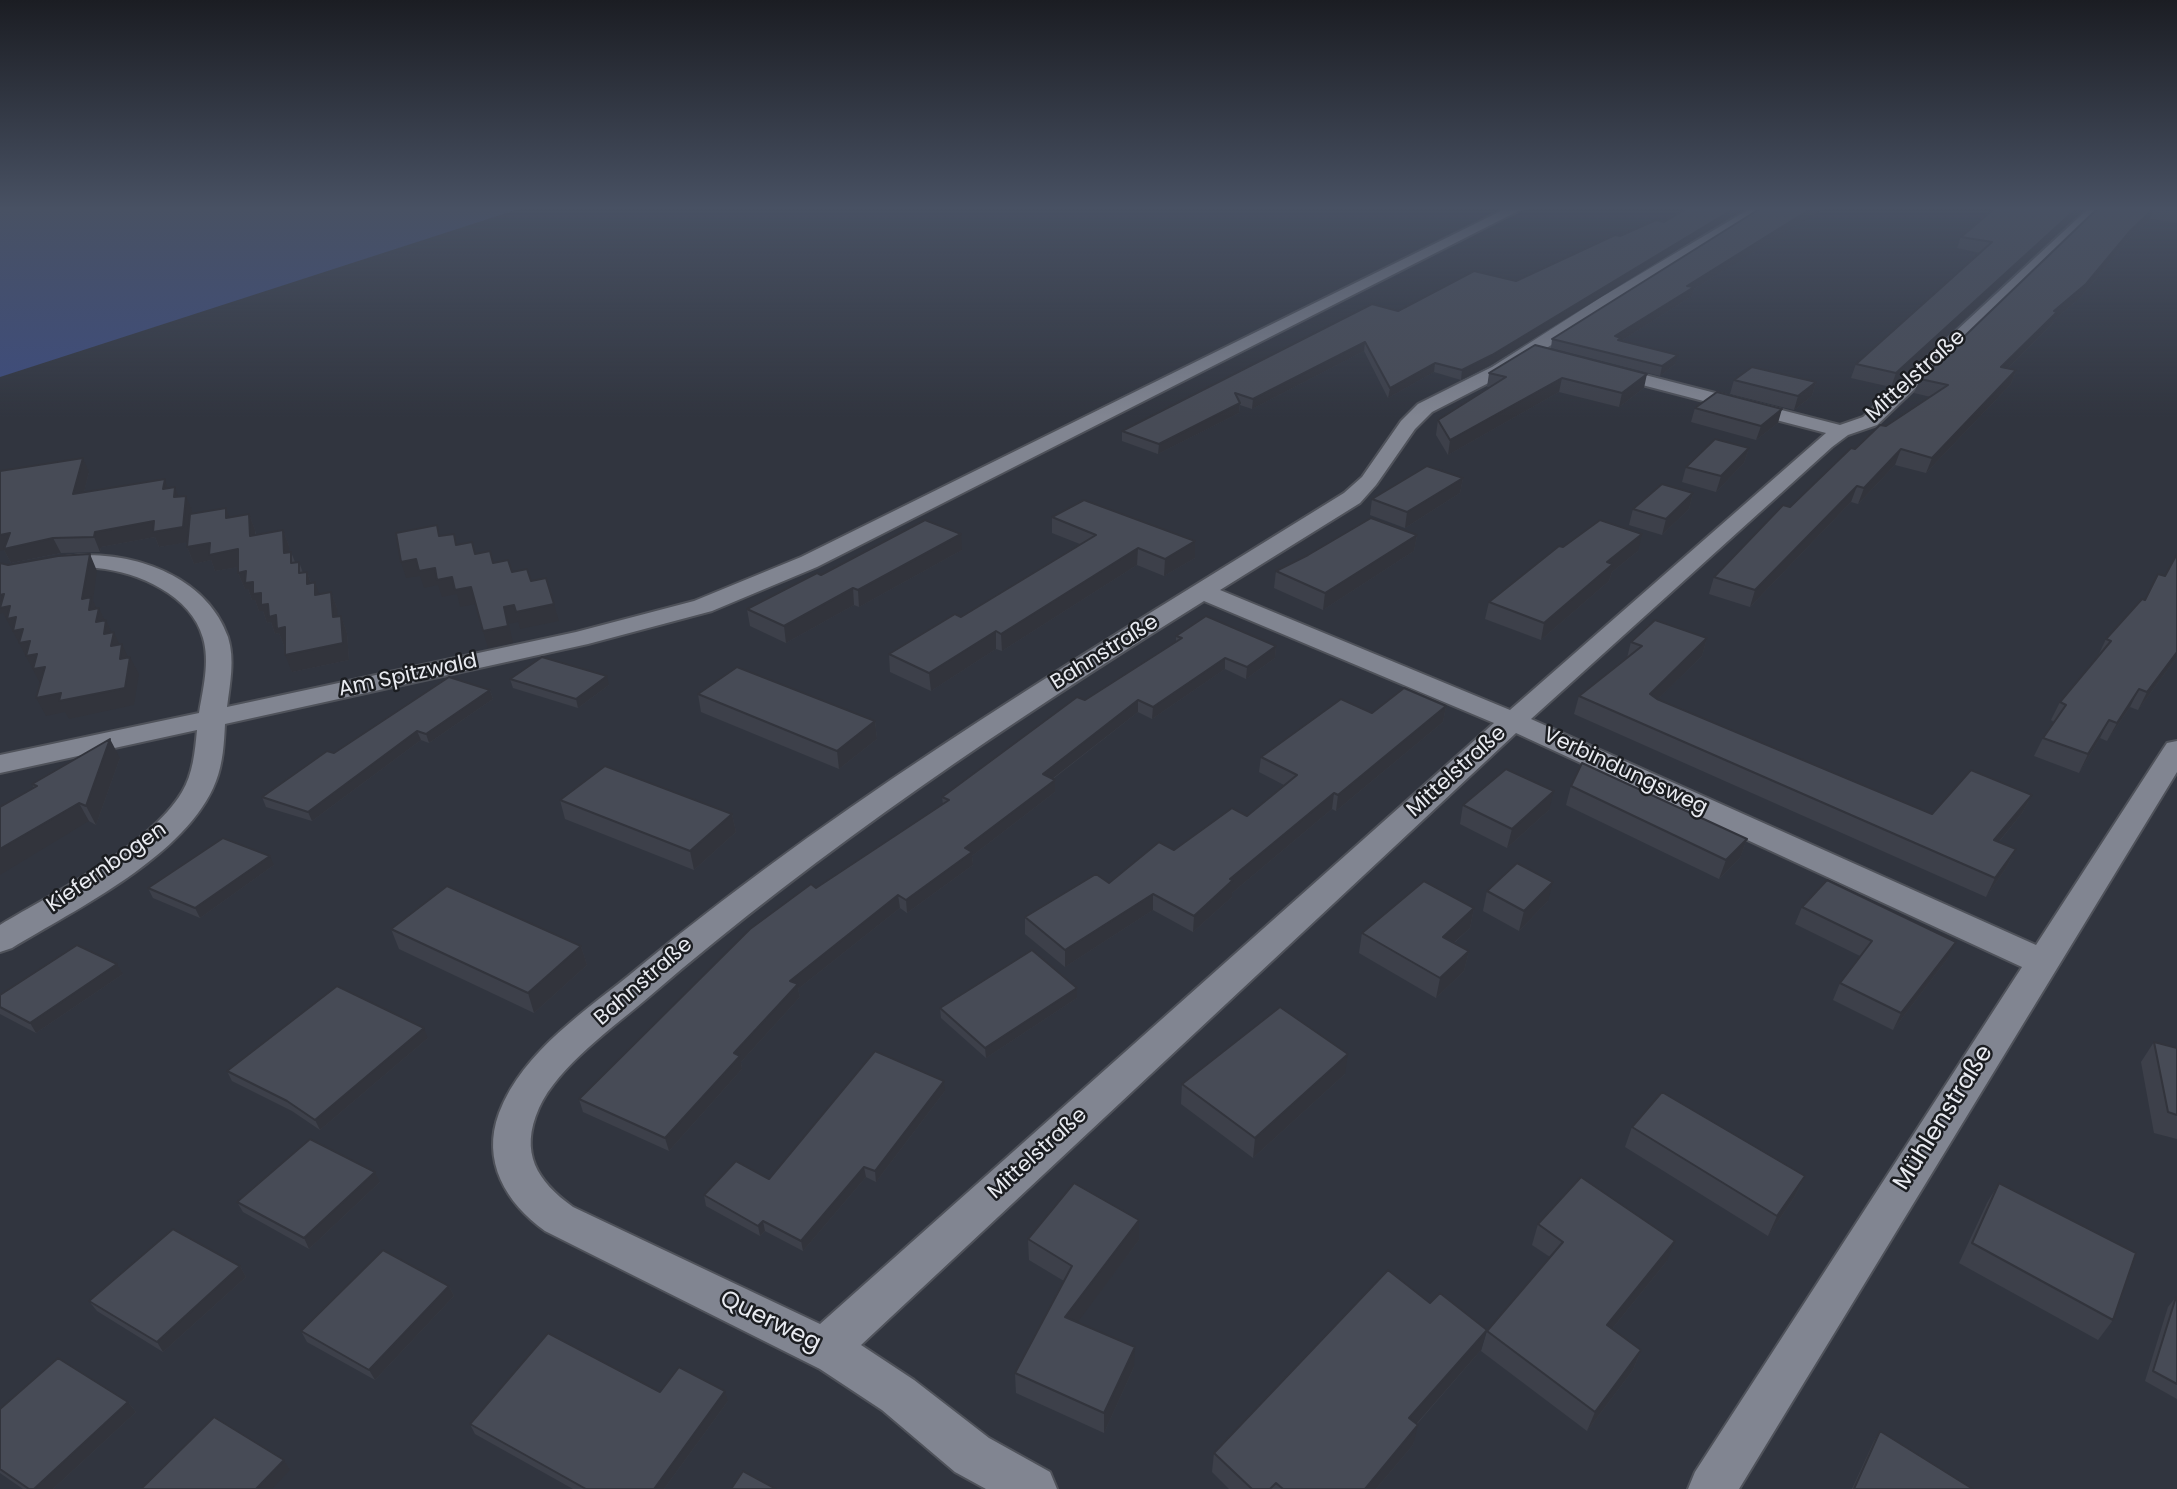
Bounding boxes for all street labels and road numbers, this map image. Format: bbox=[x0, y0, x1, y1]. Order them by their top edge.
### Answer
street label: Mittelstraße bbox=[1861, 325, 1971, 427]
street label: Bahnstraße bbox=[1047, 610, 1163, 696]
street label: Am Spitzwald bbox=[336, 649, 480, 703]
street label: Mittelstraße bbox=[1402, 721, 1512, 823]
street label: Verbindungsweg bbox=[1539, 723, 1711, 821]
street label: Kiefernbogen bbox=[42, 817, 172, 919]
street label: Bahnstraße bbox=[590, 933, 698, 1031]
street label: Mühlenstraße bbox=[1888, 1040, 2000, 1196]
street label: Mittelstraße bbox=[983, 1103, 1093, 1205]
street label: Querweg bbox=[715, 1285, 825, 1359]

